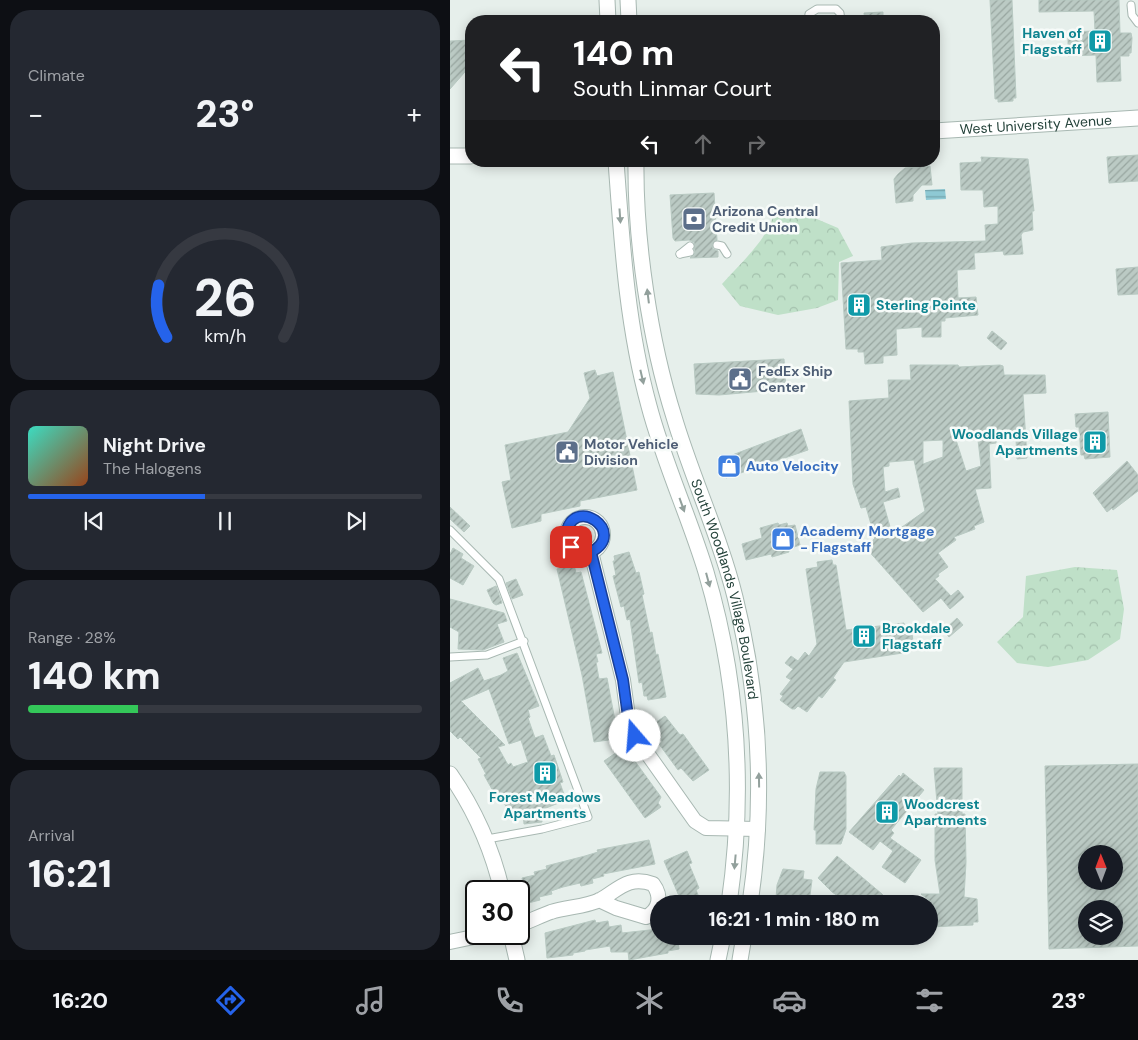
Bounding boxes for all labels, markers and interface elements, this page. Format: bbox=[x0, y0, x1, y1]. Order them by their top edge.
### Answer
place label: Haven of Flagstaff bbox=[1022, 24, 1082, 58]
building icon: Haven of Flagstaff bbox=[1087, 28, 1113, 54]
text: 140 m bbox=[573, 30, 674, 76]
icon: left bbox=[490, 35, 555, 100]
text: Climate bbox=[28, 65, 85, 86]
text: South Linmar Court bbox=[573, 74, 772, 103]
text: 23° bbox=[196, 89, 254, 139]
text: − bbox=[28, 96, 43, 133]
text: + bbox=[407, 96, 422, 133]
street label: West University Avenue bbox=[959, 111, 1113, 138]
icon: left bbox=[636, 130, 664, 158]
icon: ahead bbox=[689, 130, 717, 158]
icon: right bbox=[742, 130, 770, 158]
place label: Arizona Central Credit Union bbox=[712, 202, 818, 236]
bank icon: Arizona Central Credit Union bbox=[681, 206, 707, 232]
one-way arrow bbox=[616, 208, 624, 224]
text: 26 bbox=[194, 264, 256, 332]
one-way arrow bbox=[644, 288, 652, 304]
building icon: Sterling Pointe bbox=[846, 292, 872, 318]
place label: Sterling Pointe bbox=[876, 296, 976, 314]
text: km/h bbox=[204, 324, 246, 348]
place label: FedEx Ship Center bbox=[758, 362, 833, 396]
public building icon: FedEx Ship Center bbox=[727, 366, 753, 392]
one-way arrow bbox=[638, 369, 646, 385]
place label: Woodlands Village Apartments bbox=[952, 425, 1078, 459]
building icon: Woodlands Village Apartments bbox=[1082, 429, 1108, 455]
text: Night Drive bbox=[103, 433, 206, 458]
place label: Motor Vehicle Division bbox=[584, 435, 679, 469]
public building icon: Motor Vehicle Division bbox=[554, 439, 580, 465]
shop icon: Auto Velocity bbox=[716, 453, 742, 479]
place label: Auto Velocity bbox=[746, 457, 839, 475]
text: The Halogens bbox=[103, 458, 202, 479]
street label: South Woodlands Village Boulevard bbox=[687, 476, 762, 701]
one-way arrow bbox=[678, 498, 686, 513]
icon: previous bbox=[80, 507, 108, 535]
icon: pause bbox=[211, 507, 239, 535]
icon: next bbox=[342, 507, 370, 535]
place label: Academy Mortgage - Flagstaff bbox=[800, 522, 934, 556]
pin bbox=[550, 526, 592, 568]
shop icon: Academy Mortgage - Flagstaff bbox=[770, 526, 796, 552]
icon: arrive bbox=[557, 533, 585, 561]
one-way arrow bbox=[704, 572, 712, 587]
place label: Brookdale Flagstaff bbox=[882, 619, 951, 653]
building icon: Brookdale Flagstaff bbox=[851, 623, 877, 649]
text: Range · 28% bbox=[28, 627, 116, 648]
text: 140 km bbox=[28, 651, 161, 701]
position arrow bbox=[608, 709, 660, 761]
building icon: Forest Meadows Apartments bbox=[532, 760, 558, 786]
one-way arrow bbox=[755, 772, 763, 788]
place label: Forest Meadows Apartments bbox=[489, 788, 601, 822]
place label: Woodcrest Apartments bbox=[904, 795, 987, 829]
building icon: Woodcrest Apartments bbox=[874, 799, 900, 825]
text: Arrival bbox=[28, 825, 75, 846]
north arrow bbox=[1078, 845, 1122, 890]
map controls bbox=[1078, 845, 1123, 945]
text: 16:21 bbox=[28, 849, 112, 899]
one-way arrow bbox=[730, 854, 738, 870]
speed limit sign: 30 bbox=[465, 880, 530, 945]
button: layers bbox=[1078, 900, 1123, 945]
text: 16:21 · 1 min · 180 m bbox=[709, 907, 879, 932]
icon: directions bbox=[213, 983, 248, 1018]
icon: music bbox=[353, 983, 388, 1018]
icon: phone bbox=[492, 983, 527, 1018]
icon: climate bbox=[632, 983, 667, 1018]
icon: car bbox=[772, 983, 807, 1018]
icon: filters bbox=[912, 983, 947, 1018]
text: 16:20 bbox=[52, 986, 108, 1015]
text: 23° bbox=[1052, 986, 1086, 1015]

